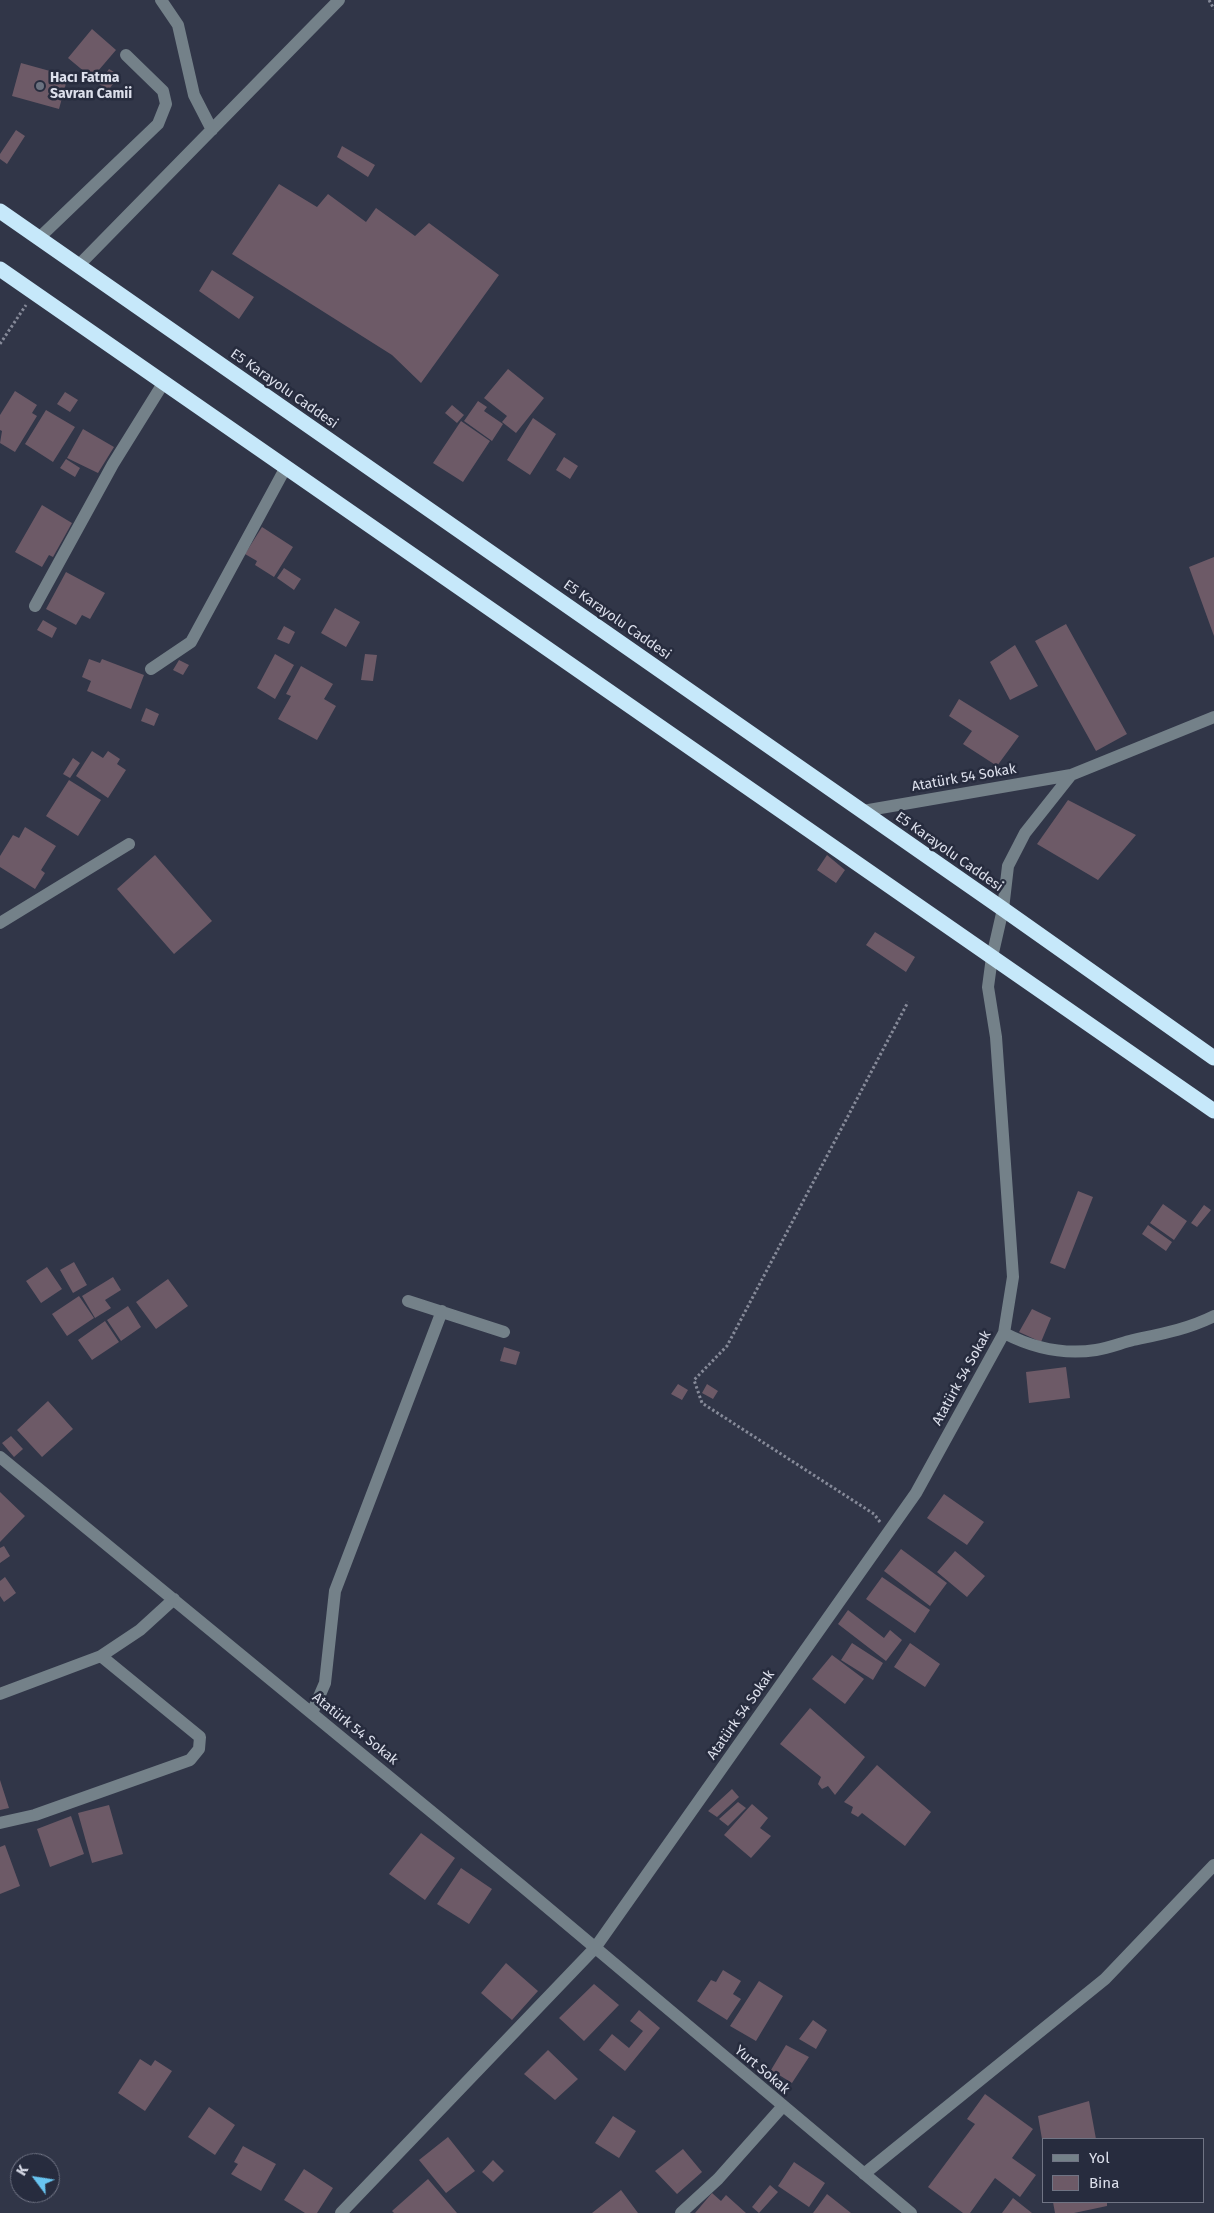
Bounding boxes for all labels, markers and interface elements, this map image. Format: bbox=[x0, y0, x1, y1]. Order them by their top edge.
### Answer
place label: Hacı Fatma Savran Camii bbox=[50, 70, 132, 102]
marker: Hacı Fatma Savran Camii bbox=[34, 80, 46, 92]
street label: E5 Karayolu Caddesi bbox=[227, 346, 341, 432]
street label: E5 Karayolu Caddesi bbox=[560, 577, 674, 663]
street label: Atatürk 54 Sokak bbox=[910, 761, 1018, 795]
street label: E5 Karayolu Caddesi bbox=[892, 809, 1006, 895]
street label: Atatürk 54 Sokak bbox=[929, 1328, 995, 1428]
street label: Atatürk 54 Sokak bbox=[704, 1667, 778, 1763]
street label: Atatürk 54 Sokak bbox=[309, 1689, 401, 1769]
street label: Yurt Sokak bbox=[731, 2042, 793, 2098]
legend bbox=[1042, 2138, 1204, 2203]
text: Yol bbox=[1089, 2149, 1110, 2167]
north arrow bbox=[10, 2153, 60, 2203]
text: K bbox=[13, 2162, 32, 2179]
text: Bina bbox=[1089, 2174, 1119, 2192]

